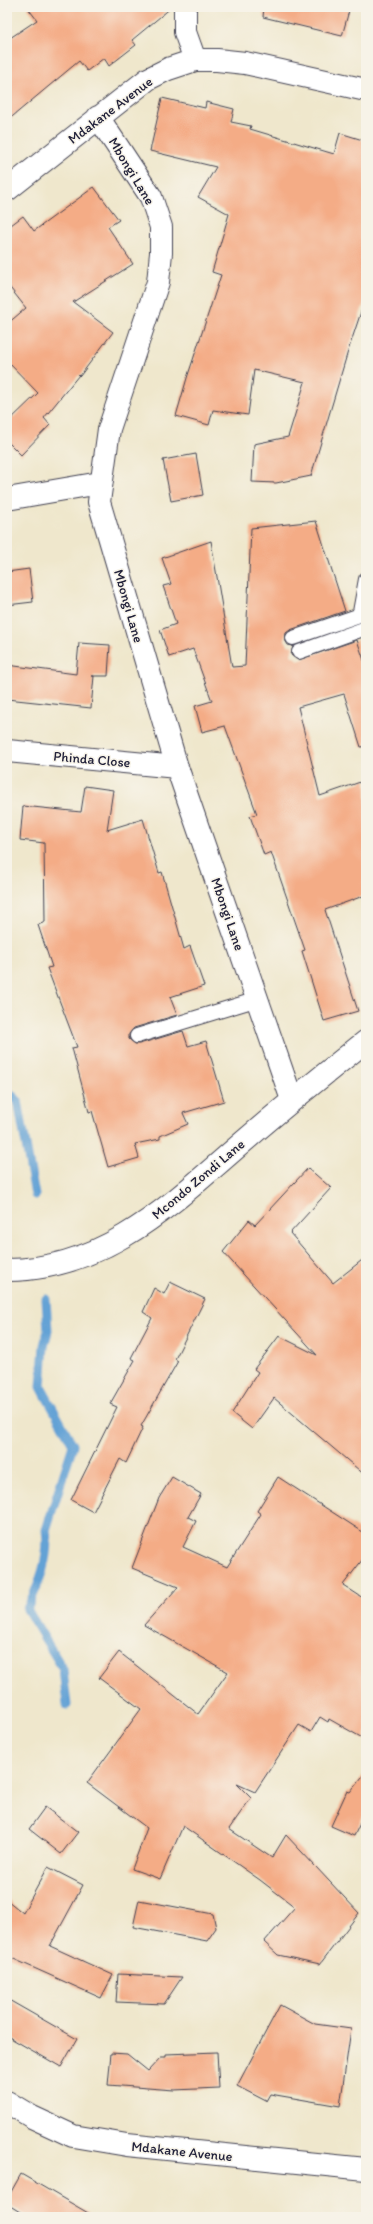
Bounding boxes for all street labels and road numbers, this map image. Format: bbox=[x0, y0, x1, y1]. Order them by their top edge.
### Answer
street label: Mdakane Avenue bbox=[65, 73, 156, 148]
street label: Mbongi Lane bbox=[105, 134, 159, 208]
street label: Mbongi Lane bbox=[110, 567, 147, 645]
street label: Phinda Close bbox=[53, 748, 131, 771]
street label: Mbongi Lane bbox=[207, 876, 248, 953]
street label: Mcondo Zondi Lane bbox=[148, 1135, 248, 1223]
street label: Mdakane Avenue bbox=[131, 2138, 234, 2165]

